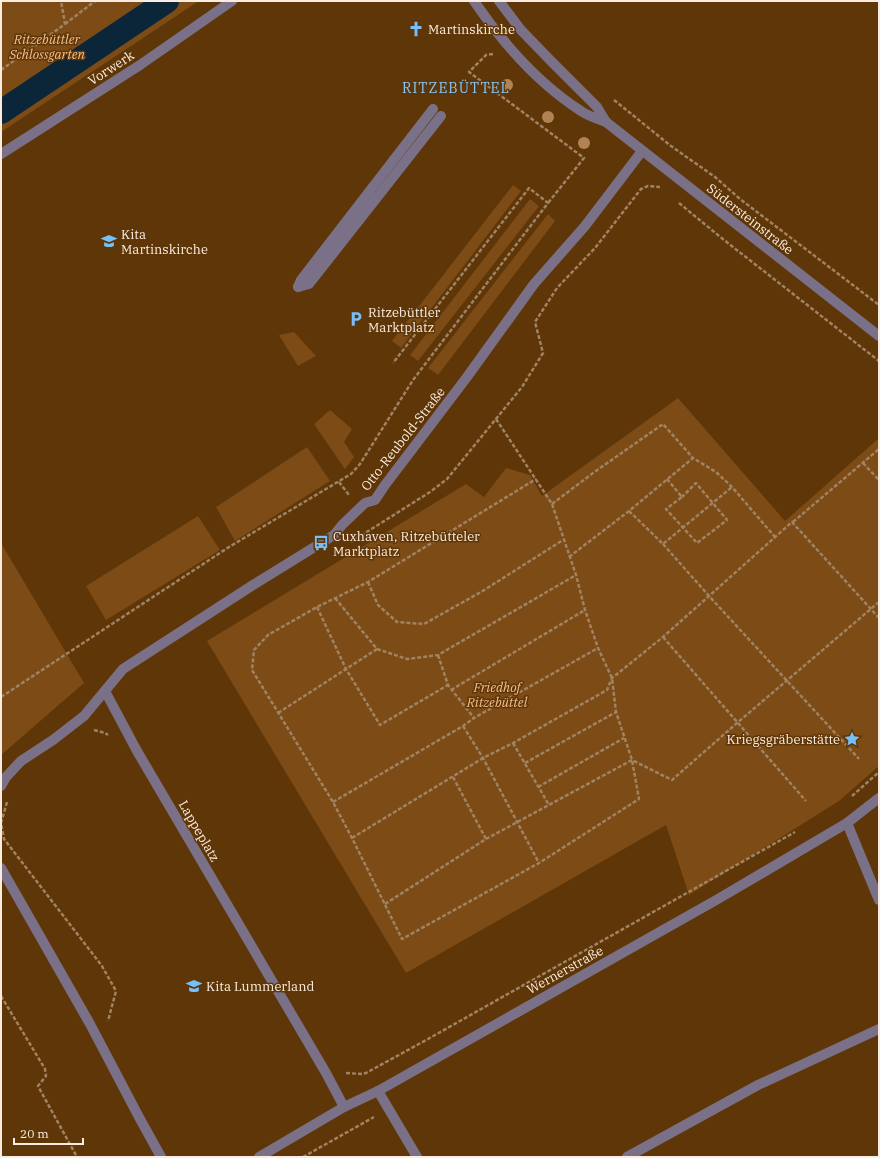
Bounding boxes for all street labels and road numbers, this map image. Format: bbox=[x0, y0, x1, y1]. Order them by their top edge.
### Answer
street label: Vorwerk bbox=[85, 47, 138, 89]
street label: Südersteinstraße bbox=[703, 180, 797, 258]
street label: Otto-Reubold-Straße bbox=[357, 384, 449, 494]
street label: Lappeplatz bbox=[175, 797, 223, 865]
street label: Wernerstraße bbox=[524, 942, 606, 998]

